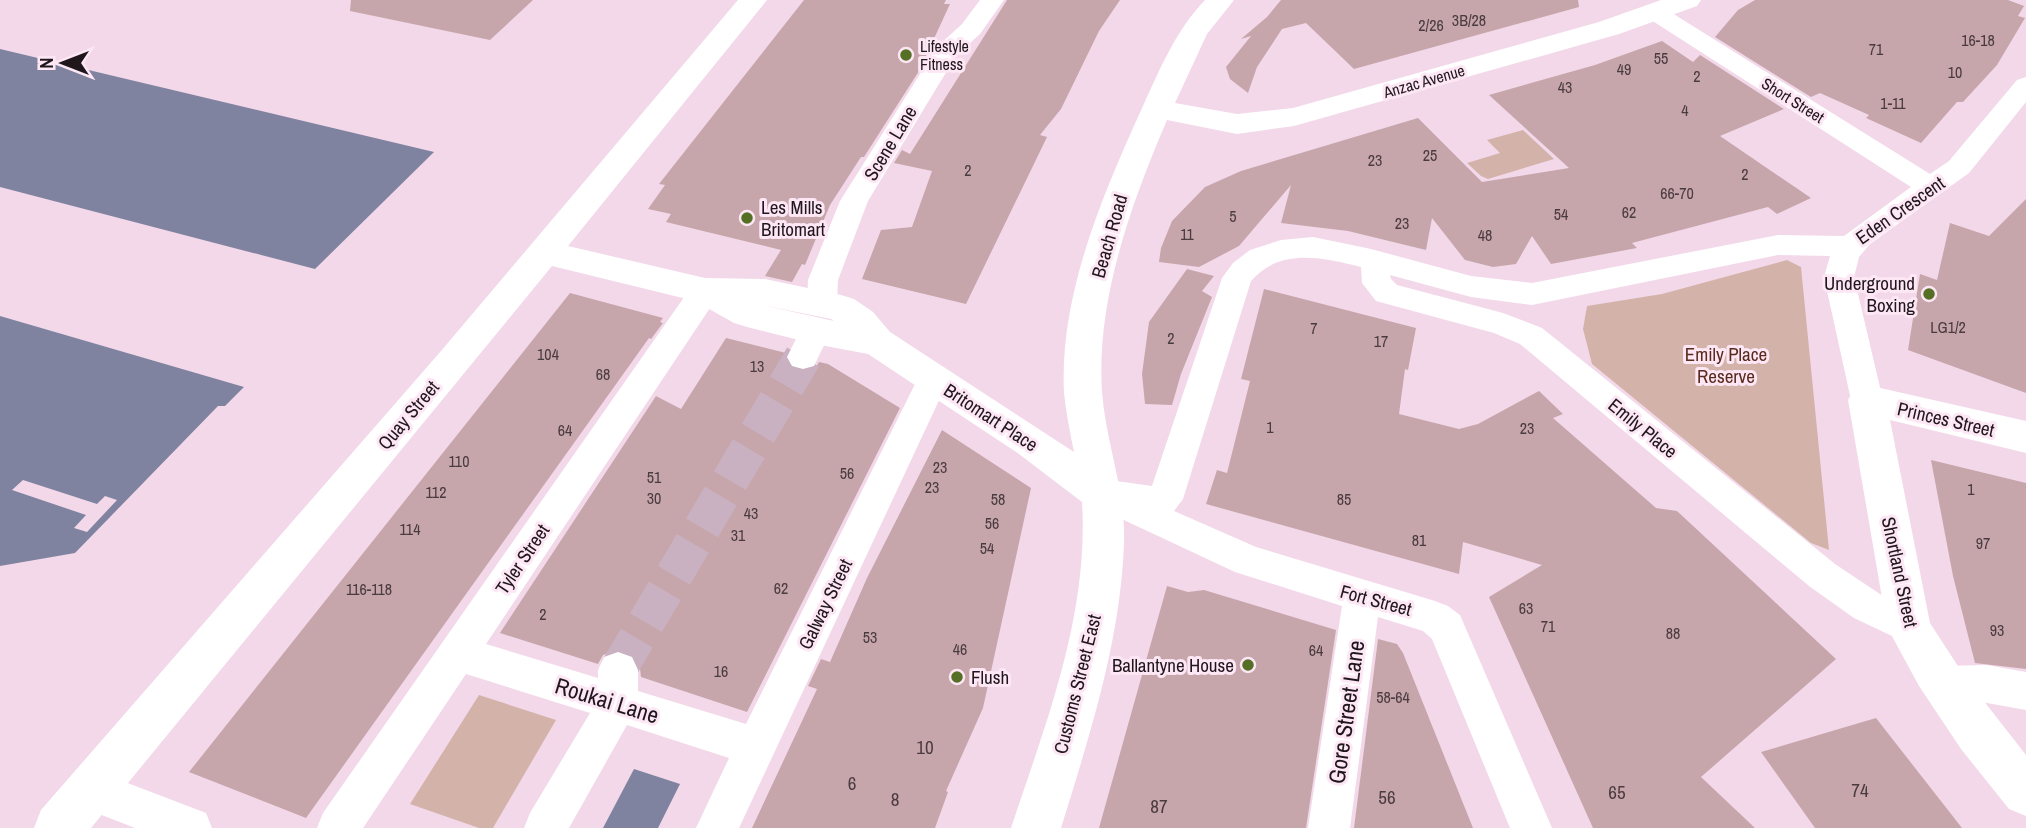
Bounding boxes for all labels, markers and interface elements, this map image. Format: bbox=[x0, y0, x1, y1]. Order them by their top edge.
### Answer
house number: 3B/28 bbox=[1452, 9, 1486, 31]
house number: 2/26 bbox=[1418, 14, 1444, 36]
north arrow bbox=[28, 28, 98, 98]
house number: 16-18 bbox=[1961, 29, 1995, 51]
place label: Lifestyle Fitness bbox=[920, 35, 969, 75]
house number: 71 bbox=[1869, 38, 1884, 60]
marker: Lifestyle Fitness bbox=[898, 47, 914, 63]
house number: 55 bbox=[1654, 47, 1668, 69]
text: N bbox=[33, 57, 59, 69]
house number: 49 bbox=[1617, 58, 1631, 80]
street label: Anzac Avenue bbox=[1380, 59, 1467, 103]
house number: 10 bbox=[1948, 61, 1962, 83]
house number: 2 bbox=[1693, 65, 1701, 87]
street label: Short Street bbox=[1757, 72, 1829, 128]
house number: 43 bbox=[1558, 76, 1572, 98]
house number: 1-11 bbox=[1880, 92, 1906, 114]
house number: 4 bbox=[1681, 99, 1689, 121]
street label: Scene Lane bbox=[857, 101, 923, 185]
house number: 25 bbox=[1423, 144, 1437, 166]
house number: 23 bbox=[1368, 149, 1382, 171]
house number: 2 bbox=[964, 159, 972, 181]
house number: 2 bbox=[1741, 163, 1749, 185]
street label: Eden Crescent bbox=[1850, 169, 1950, 250]
house number: 66-70 bbox=[1660, 182, 1694, 204]
street label: Beach Road bbox=[1085, 191, 1133, 281]
place label: Les Mills Britomart bbox=[761, 194, 826, 242]
house number: 62 bbox=[1622, 201, 1636, 223]
house number: 54 bbox=[1554, 203, 1568, 225]
house number: 5 bbox=[1229, 205, 1237, 227]
marker: Les Mills Britomart bbox=[739, 210, 755, 226]
house number: 23 bbox=[1395, 212, 1409, 234]
house number: 11 bbox=[1180, 223, 1195, 245]
house number: 48 bbox=[1478, 224, 1492, 246]
place label: Underground Boxing bbox=[1824, 270, 1915, 318]
marker: Underground Boxing bbox=[1921, 286, 1937, 302]
house number: LG1/2 bbox=[1930, 316, 1966, 338]
house number: 7 bbox=[1310, 317, 1318, 339]
house number: 2 bbox=[1167, 327, 1175, 349]
house number: 17 bbox=[1374, 330, 1388, 352]
park label: Emily Place Reserve bbox=[1685, 341, 1767, 389]
house number: 104 bbox=[537, 343, 559, 365]
house number: 13 bbox=[750, 355, 764, 377]
house number: 68 bbox=[596, 363, 610, 385]
street label: Quay Street bbox=[371, 374, 445, 455]
street label: Britomart Place bbox=[939, 377, 1043, 457]
street label: Emily Place bbox=[1603, 392, 1683, 464]
street label: Princes Street bbox=[1895, 395, 1998, 443]
house number: 1 bbox=[1266, 416, 1274, 438]
house number: 23 bbox=[1520, 417, 1534, 439]
house number: 64 bbox=[558, 419, 572, 441]
house number: 110 bbox=[449, 450, 469, 472]
house number: 23 bbox=[933, 456, 947, 478]
house number: 56 bbox=[840, 462, 854, 484]
house number: 51 bbox=[647, 466, 662, 488]
house number: 23 bbox=[925, 476, 939, 498]
house number: 1 bbox=[1967, 478, 1975, 500]
house number: 112 bbox=[426, 481, 446, 503]
house number: 30 bbox=[647, 487, 661, 509]
house number: 58 bbox=[991, 488, 1005, 510]
house number: 85 bbox=[1337, 488, 1351, 510]
house number: 43 bbox=[744, 502, 758, 524]
house number: 56 bbox=[985, 512, 999, 534]
street label: Shortland Street bbox=[1876, 514, 1925, 630]
house number: 114 bbox=[400, 518, 420, 540]
street label: Tyler Street bbox=[489, 518, 555, 599]
house number: 31 bbox=[731, 524, 746, 546]
house number: 81 bbox=[1412, 529, 1427, 551]
house number: 97 bbox=[1976, 532, 1990, 554]
house number: 54 bbox=[980, 537, 994, 559]
street label: Galway Street bbox=[792, 554, 858, 654]
house number: 62 bbox=[774, 577, 788, 599]
house number: 116-118 bbox=[346, 578, 392, 600]
street label: Fort Street bbox=[1337, 578, 1415, 622]
house number: 63 bbox=[1519, 597, 1533, 619]
house number: 2 bbox=[539, 603, 547, 625]
street label: Customs Street East bbox=[1047, 611, 1107, 756]
house number: 71 bbox=[1541, 615, 1556, 637]
house number: 93 bbox=[1990, 619, 2004, 641]
house number: 88 bbox=[1666, 622, 1680, 644]
house number: 53 bbox=[863, 626, 877, 648]
house number: 46 bbox=[953, 638, 967, 660]
street label: Gore Street Lane bbox=[1321, 638, 1371, 786]
house number: 64 bbox=[1309, 639, 1323, 661]
place label: Ballantyne House bbox=[1112, 652, 1234, 678]
marker: Ballantyne House bbox=[1240, 657, 1256, 673]
house number: 16 bbox=[714, 660, 728, 682]
place label: Flush bbox=[971, 664, 1009, 690]
marker: Flush bbox=[949, 669, 965, 685]
street label: Roukai Lane bbox=[551, 670, 663, 730]
house number: 58-64 bbox=[1376, 686, 1410, 708]
house number: 10 bbox=[916, 734, 934, 760]
house number: 6 bbox=[848, 770, 856, 796]
house number: 74 bbox=[1851, 777, 1869, 803]
house number: 65 bbox=[1608, 779, 1626, 805]
house number: 56 bbox=[1378, 784, 1396, 810]
house number: 8 bbox=[891, 786, 899, 812]
house number: 87 bbox=[1150, 793, 1168, 819]

